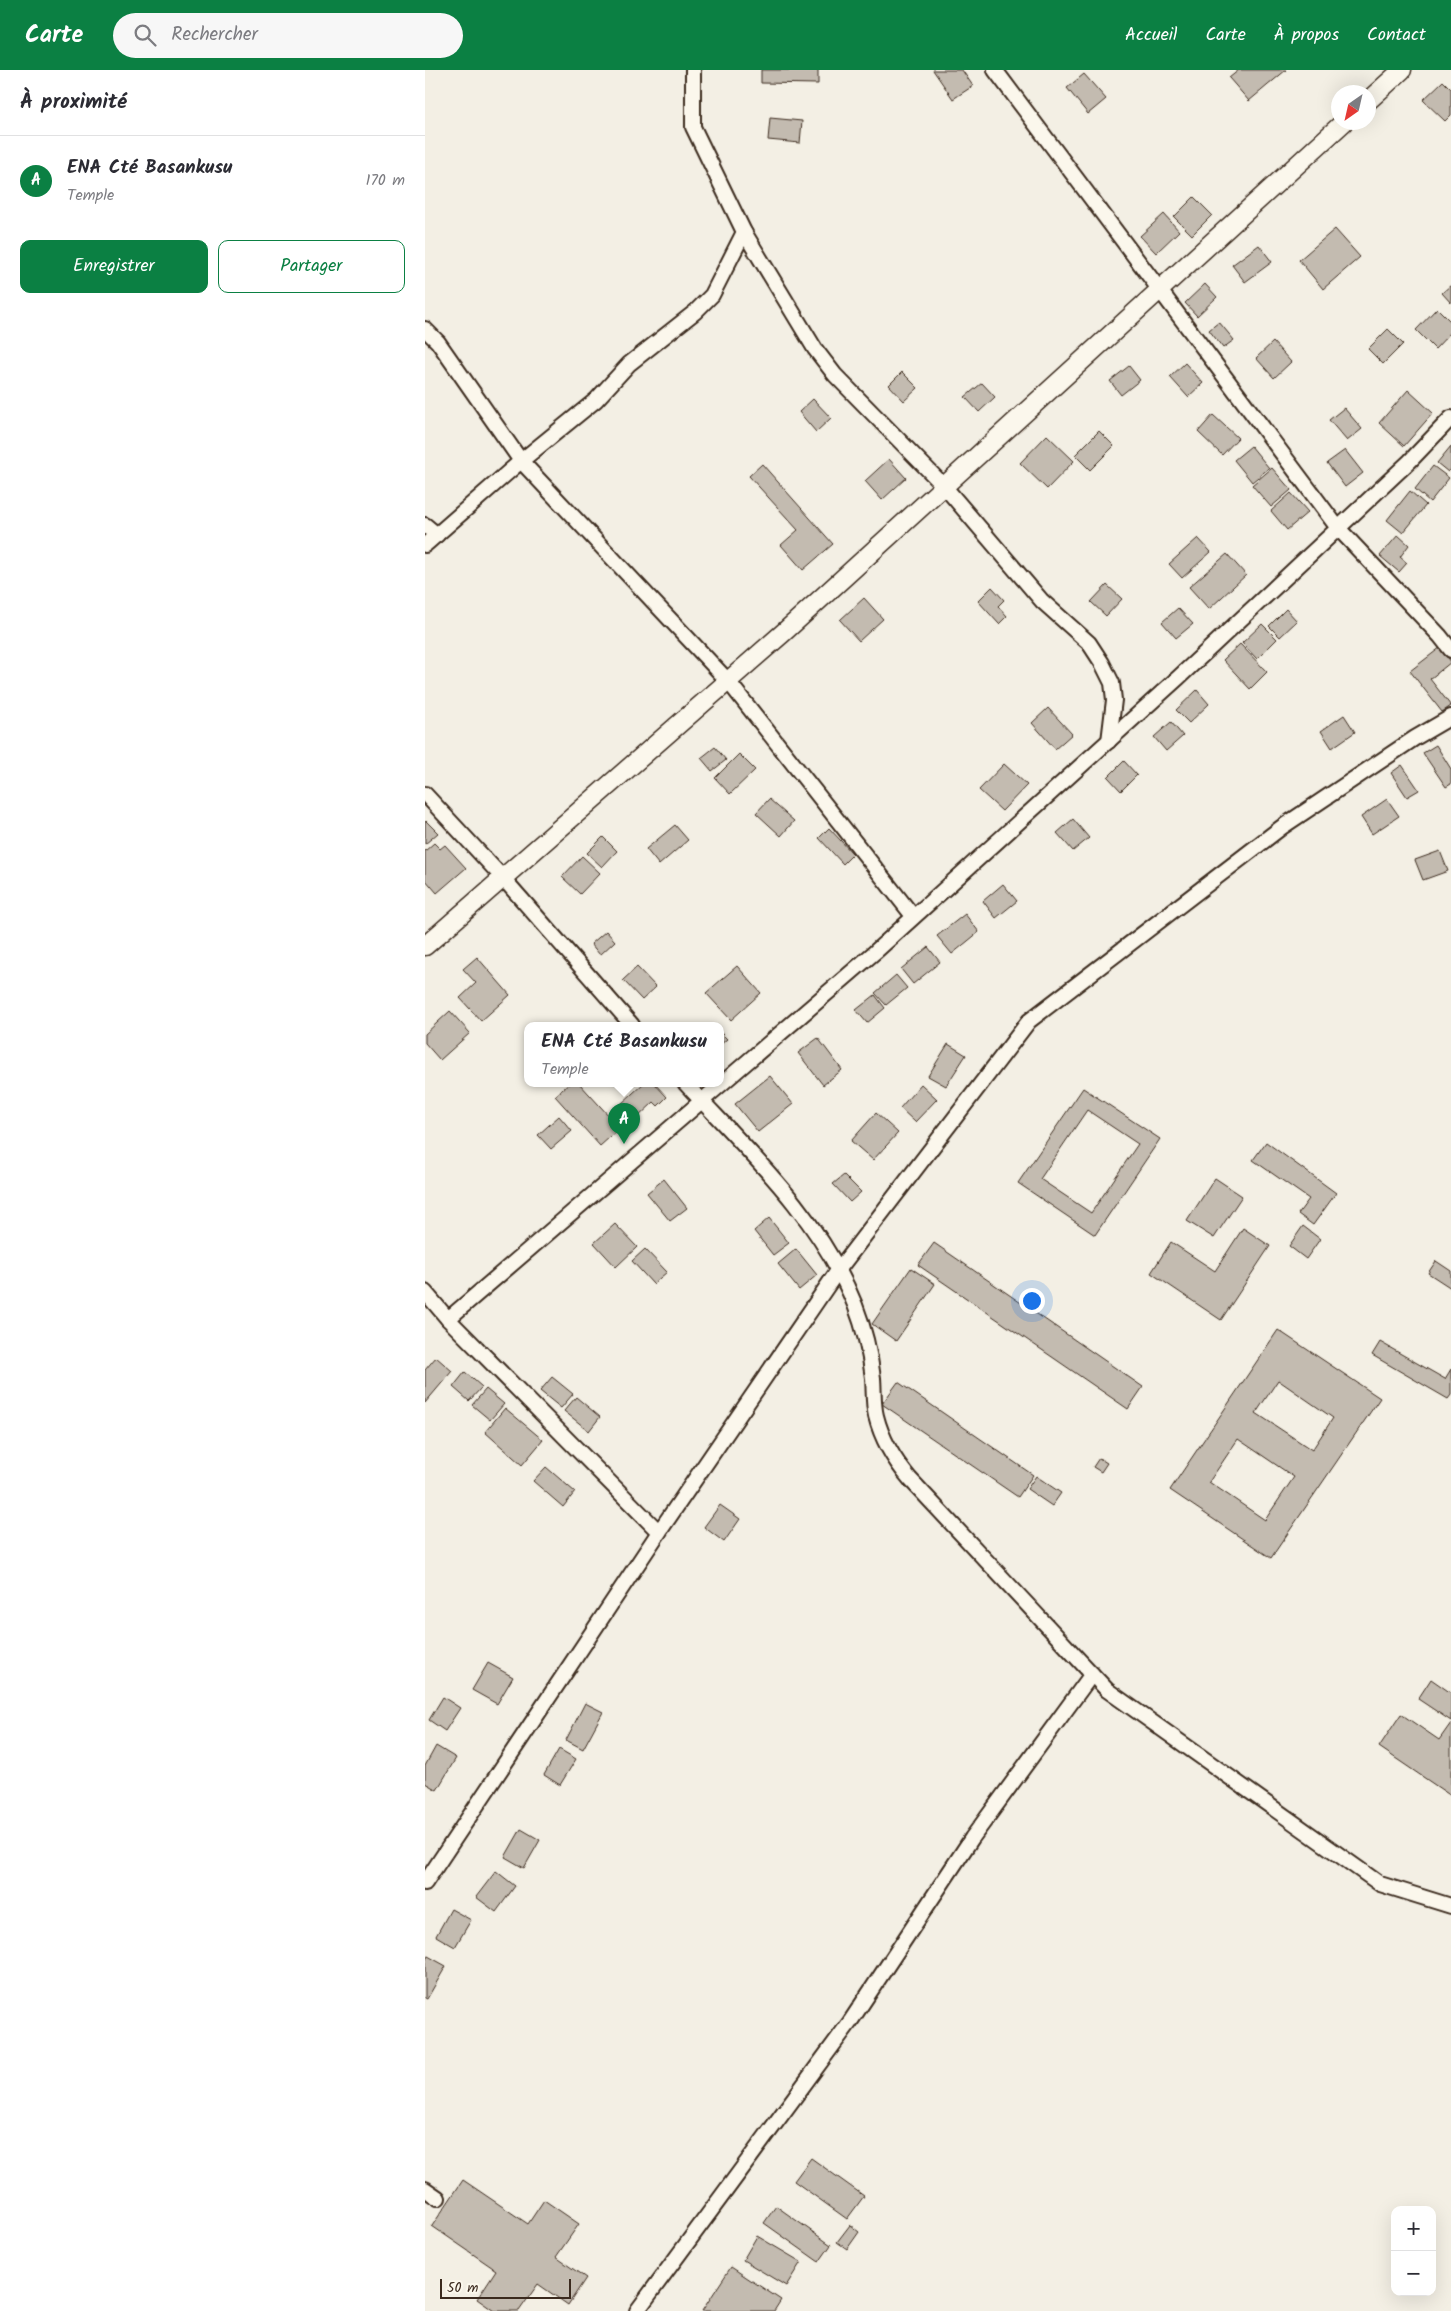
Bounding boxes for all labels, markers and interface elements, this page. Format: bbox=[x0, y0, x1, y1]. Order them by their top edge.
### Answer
search box bbox=[113, 13, 463, 58]
text: Carte bbox=[25, 16, 83, 55]
text: Rechercher bbox=[171, 20, 258, 50]
icon: search bbox=[131, 21, 159, 49]
text: Accueil bbox=[1125, 21, 1178, 50]
text: Carte bbox=[1206, 21, 1246, 50]
text: À propos bbox=[1274, 21, 1339, 50]
text: Contact bbox=[1367, 21, 1426, 50]
north arrow bbox=[1331, 85, 1376, 130]
text: À proximité bbox=[20, 86, 127, 119]
text: ENA Cté Basankusu bbox=[67, 153, 232, 183]
text: A bbox=[31, 168, 41, 193]
text: 170 m bbox=[365, 168, 405, 193]
text: Temple bbox=[67, 183, 114, 208]
button: Enregistrer bbox=[20, 240, 208, 293]
button: Partager bbox=[218, 240, 405, 293]
popup bbox=[524, 1022, 724, 1087]
text: ENA Cté Basankusu bbox=[541, 1027, 707, 1057]
text: Temple bbox=[541, 1057, 589, 1082]
pin: A bbox=[608, 1103, 640, 1144]
your location bbox=[1019, 1288, 1045, 1314]
map controls bbox=[1391, 2206, 1436, 2296]
button: + bbox=[1391, 2206, 1436, 2251]
button: − bbox=[1391, 2251, 1436, 2296]
scale bar bbox=[440, 2276, 571, 2299]
text: 50 m bbox=[447, 2277, 478, 2299]

